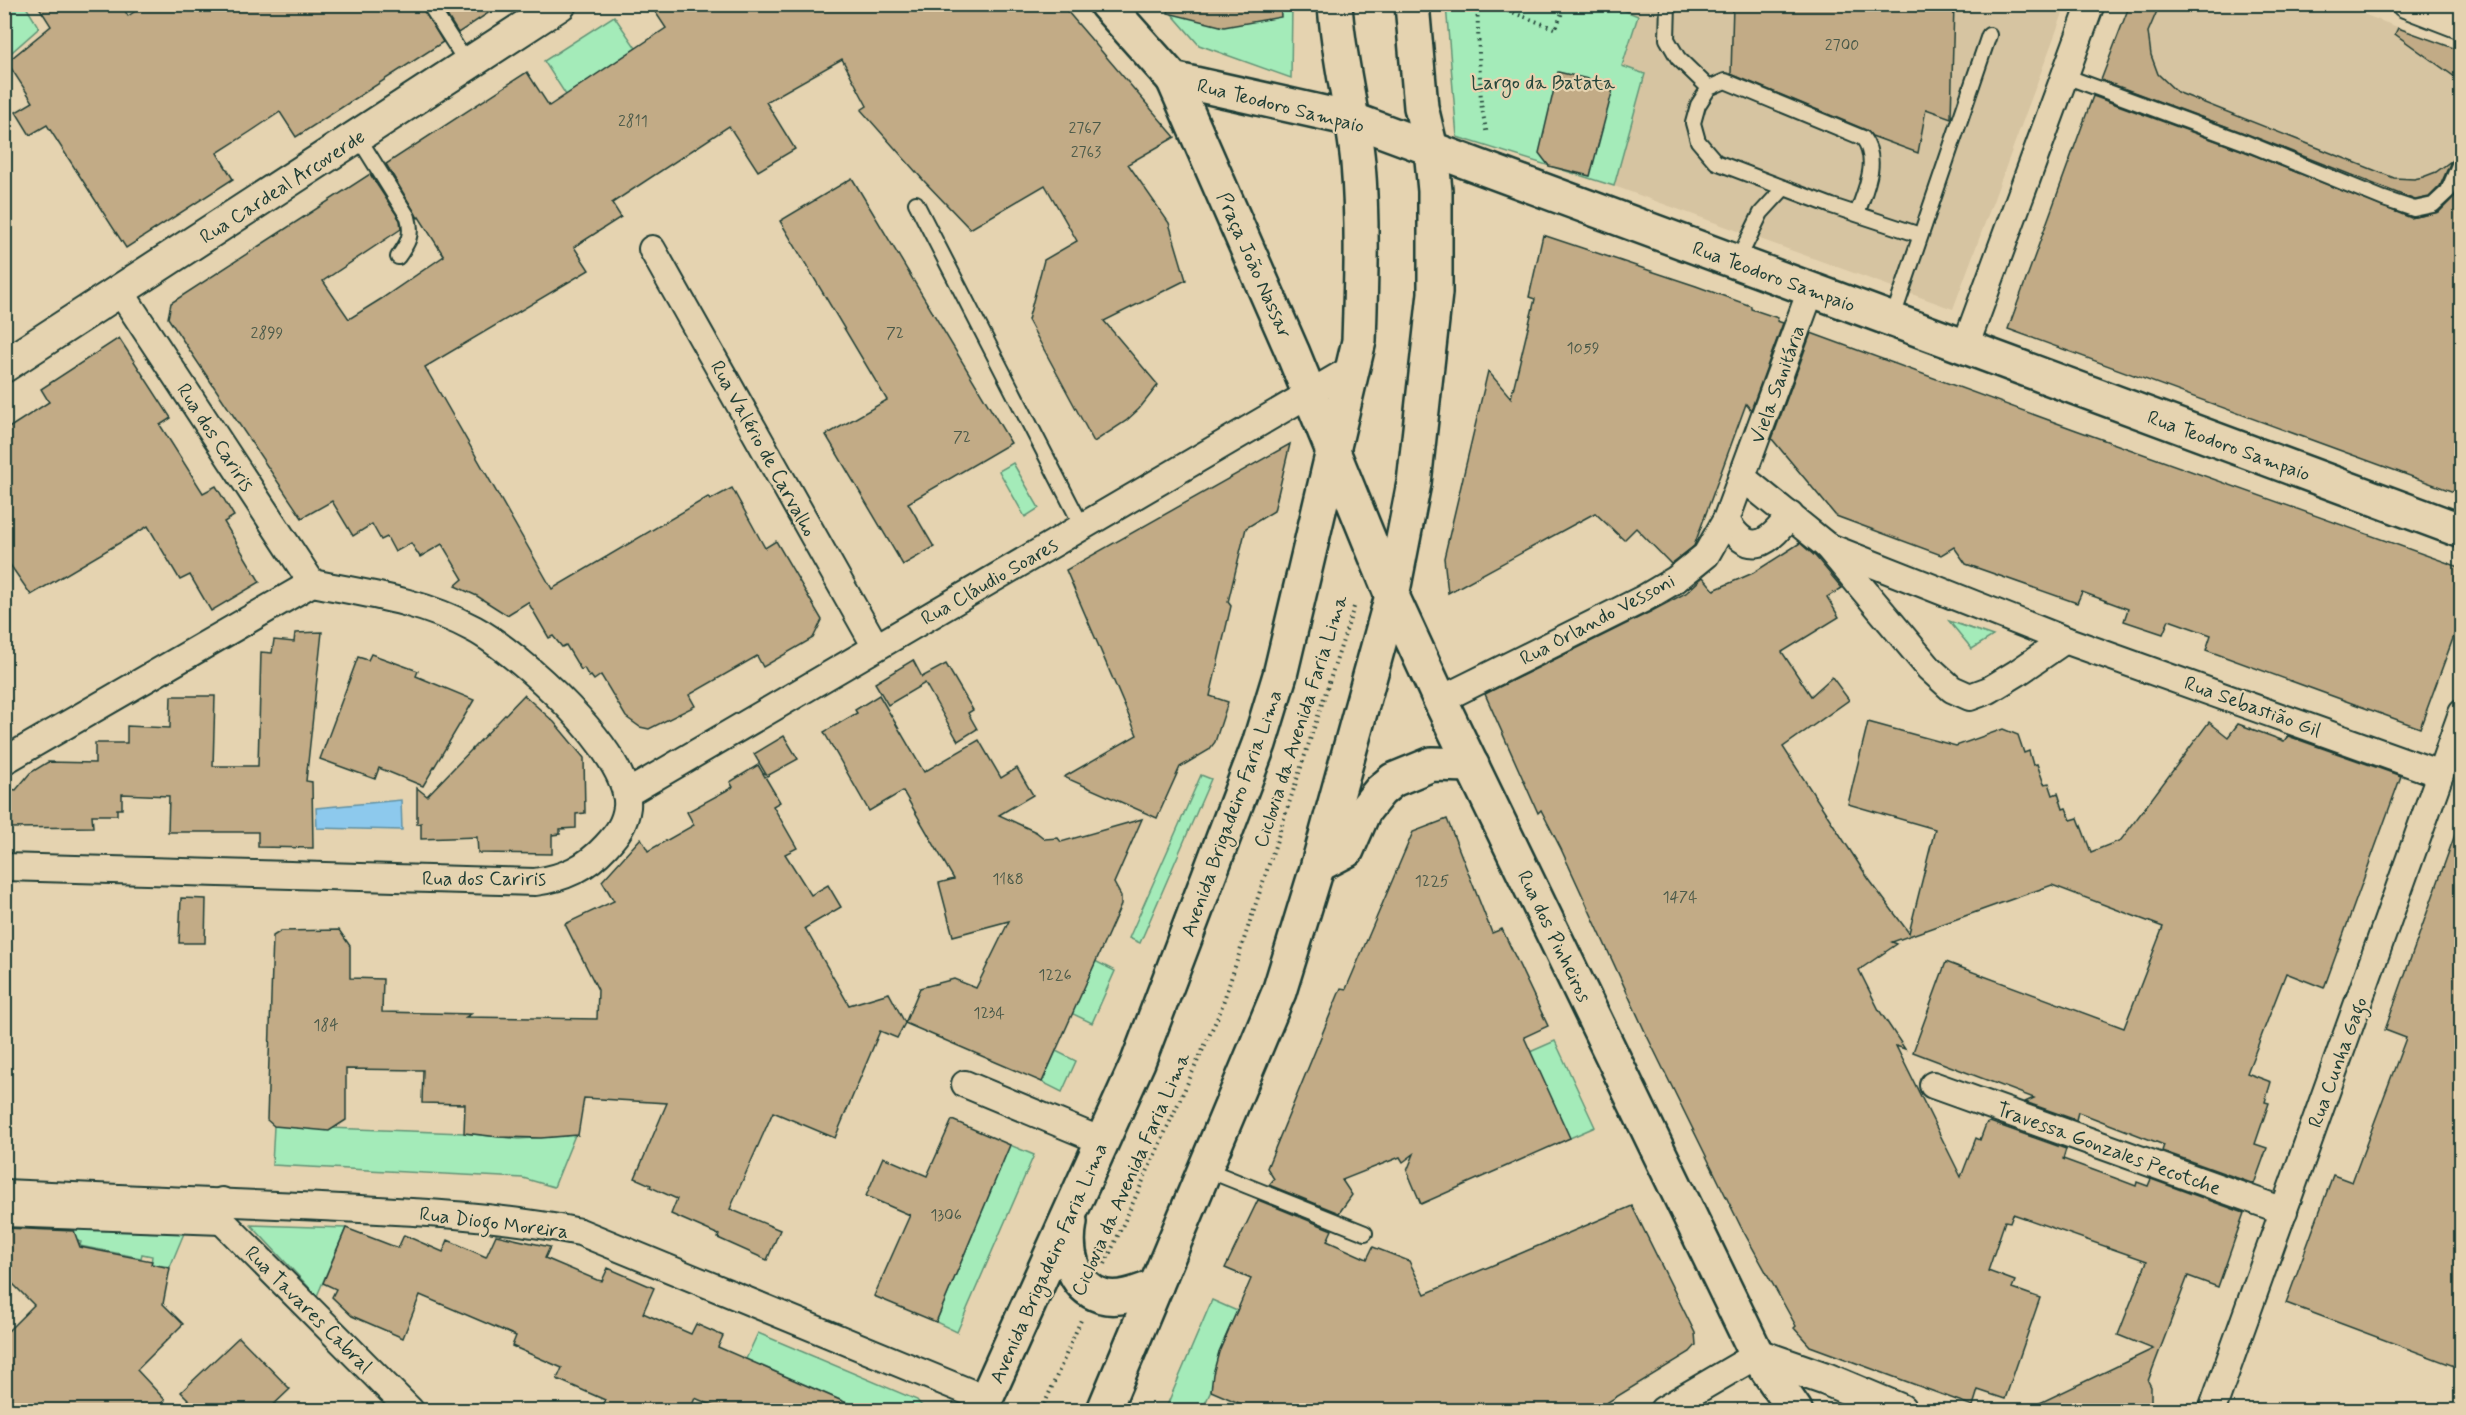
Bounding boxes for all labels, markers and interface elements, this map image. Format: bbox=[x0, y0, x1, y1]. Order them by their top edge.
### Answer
house number: 2700 bbox=[1825, 35, 1859, 56]
park label: Largo da Batata bbox=[1471, 70, 1616, 98]
street label: Rua Teodoro Sampaio bbox=[1194, 73, 1367, 140]
house number: 2811 bbox=[618, 111, 648, 132]
house number: 2767 bbox=[1068, 118, 1102, 139]
street label: Rua Cardeal Arcoverde bbox=[195, 124, 371, 251]
house number: 2763 bbox=[1071, 142, 1101, 163]
street label: Praça João Nassar bbox=[1209, 188, 1298, 343]
street label: Rua Teodoro Sampaio bbox=[1688, 235, 1859, 319]
street label: Viela Sanitária bbox=[1744, 322, 1812, 447]
house number: 2899 bbox=[251, 323, 284, 344]
house number: 72 bbox=[886, 323, 904, 344]
house number: 1059 bbox=[1566, 338, 1600, 359]
street label: Rua Valério de Carvalho bbox=[703, 356, 822, 542]
street label: Rua dos Cariris bbox=[170, 378, 260, 497]
street label: Rua Teodoro Sampaio bbox=[2143, 404, 2314, 488]
house number: 72 bbox=[953, 427, 971, 448]
street label: Rua Cláudio Soares bbox=[916, 532, 1063, 633]
street label: Rua Orlando Vessoni bbox=[1515, 568, 1680, 673]
street label: Ciclovia da Avenida Faria Lima bbox=[1248, 591, 1355, 851]
street label: Rua Sebastião Gil bbox=[2180, 670, 2325, 745]
street label: Avenida Brigadeiro Faria Lima bbox=[1175, 686, 1291, 941]
street label: Rua dos Cariris bbox=[422, 866, 546, 893]
street label: Rua dos Pinheiros bbox=[1510, 866, 1597, 1007]
house number: 1188 bbox=[992, 869, 1024, 890]
house number: 1225 bbox=[1415, 871, 1449, 892]
house number: 1474 bbox=[1662, 887, 1698, 908]
house number: 1226 bbox=[1038, 965, 1072, 986]
street label: Rua Cunha Gago bbox=[2302, 993, 2376, 1132]
house number: 1234 bbox=[973, 1003, 1005, 1024]
house number: 184 bbox=[313, 1015, 339, 1036]
street label: Ciclovia da Avenida Faria Lima bbox=[1065, 1048, 1198, 1301]
street label: Travessa Gonzales Pecotche bbox=[1993, 1096, 2225, 1203]
street label: Avenida Brigadeiro Faria Lima bbox=[984, 1139, 1116, 1389]
street label: Rua Diogo Moreira bbox=[417, 1201, 570, 1248]
house number: 1306 bbox=[930, 1205, 962, 1226]
street label: Rua Tavares Cabral bbox=[238, 1240, 378, 1380]

